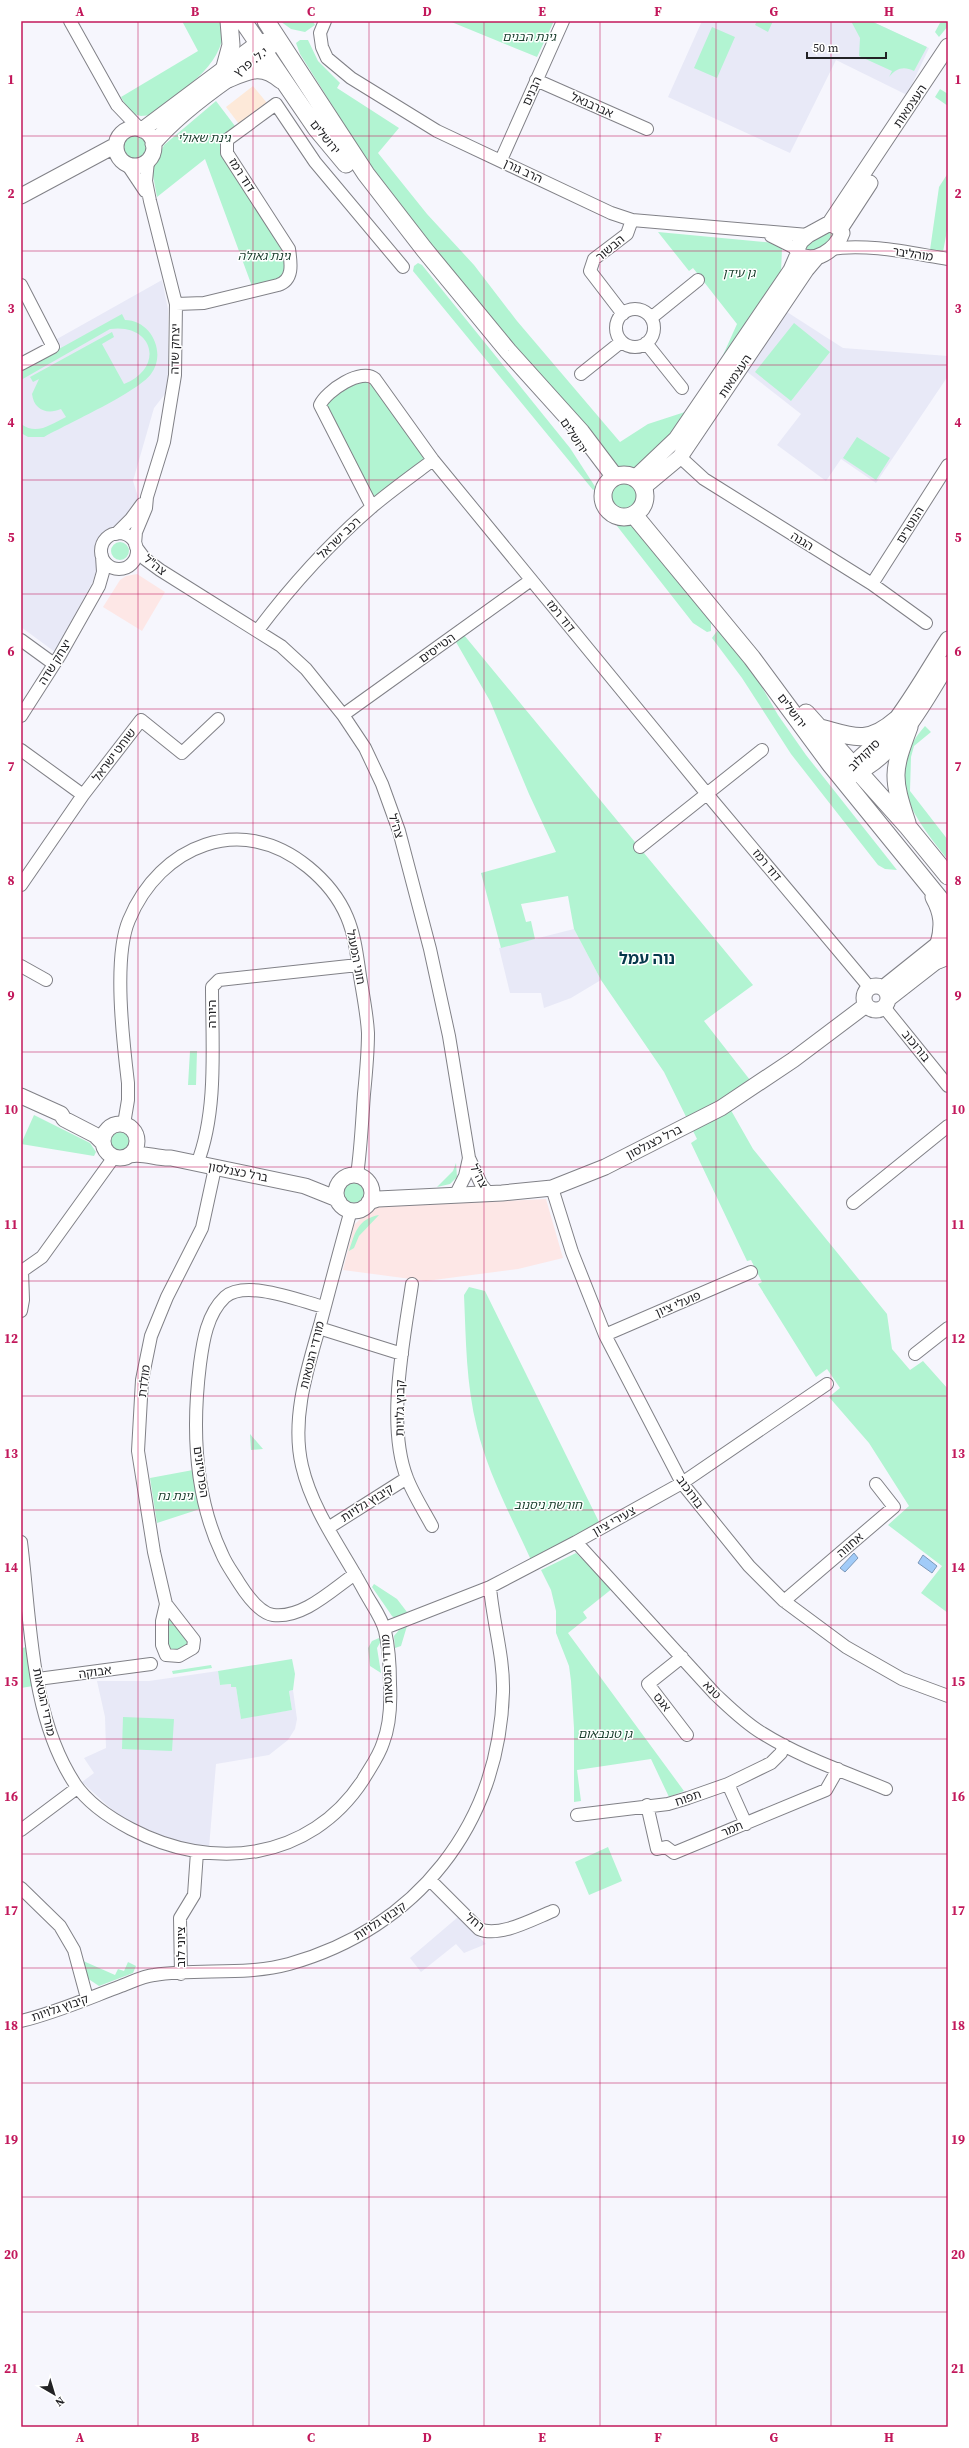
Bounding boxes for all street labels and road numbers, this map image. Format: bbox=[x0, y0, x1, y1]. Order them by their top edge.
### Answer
street label: י.ל. פרץ bbox=[230, 43, 272, 81]
street label: הבנים bbox=[519, 74, 545, 108]
street label: העצמאות bbox=[890, 81, 930, 131]
street label: אברבנאל bbox=[568, 89, 616, 122]
street label: ירושלים bbox=[306, 117, 344, 157]
street label: דוד רמז bbox=[225, 155, 259, 195]
street label: הרב גורן bbox=[501, 155, 545, 187]
street label: הבשור bbox=[592, 231, 628, 265]
street label: מוהליבר bbox=[892, 243, 934, 265]
street label: יצחק שדה bbox=[167, 323, 183, 375]
street label: העצמאות bbox=[715, 351, 755, 401]
street label: ירושלים bbox=[557, 415, 591, 457]
street label: הנוטרים bbox=[892, 504, 928, 546]
street label: רכב ישראל bbox=[314, 513, 364, 563]
street label: הגנה bbox=[788, 528, 816, 554]
street label: צה"ל bbox=[140, 551, 170, 579]
street label: דוד רמז bbox=[543, 596, 579, 636]
street label: הטייסים bbox=[416, 629, 458, 667]
street label: יצחק שדה bbox=[35, 636, 75, 688]
street label: ירושלים bbox=[774, 690, 810, 732]
street label: שוחט ישראל bbox=[89, 725, 139, 785]
street label: סוקולוב bbox=[845, 735, 884, 774]
street label: צה"ל bbox=[385, 812, 408, 841]
street label: דוד רמז bbox=[749, 846, 785, 885]
street label: חוני המעגל bbox=[343, 928, 369, 986]
street label: היורה bbox=[204, 1000, 220, 1028]
street label: בורוכוב bbox=[898, 1027, 934, 1065]
street label: ברל כצנלסון bbox=[623, 1121, 685, 1163]
street label: ברל כצנלסון bbox=[207, 1158, 269, 1186]
street label: צה"ל bbox=[466, 1161, 492, 1191]
street label: פועלי ציון bbox=[653, 1287, 703, 1321]
street label: מורדי הגטאות bbox=[296, 1319, 328, 1391]
street label: מולדת bbox=[134, 1364, 154, 1398]
street label: קבוץ גלויות bbox=[392, 1379, 409, 1436]
street label: הפרטיזנים bbox=[189, 1445, 213, 1499]
street label: בורוכוב bbox=[673, 1472, 707, 1512]
street label: קיבוץ גלויות bbox=[338, 1480, 397, 1526]
street label: צעירי ציון bbox=[589, 1502, 639, 1539]
street label: אחווה bbox=[833, 1529, 867, 1561]
street label: מורדי הגטאות bbox=[377, 1634, 397, 1704]
street label: אבוקה bbox=[77, 1662, 113, 1682]
street label: מורדי הגטאות bbox=[29, 1666, 59, 1738]
street label: טנא bbox=[699, 1677, 725, 1703]
street label: אגס bbox=[650, 1689, 675, 1715]
street label: תפוח bbox=[673, 1786, 703, 1810]
street label: תמר bbox=[719, 1817, 745, 1841]
street label: קיבוץ גלויות bbox=[351, 1898, 410, 1944]
street label: רחל bbox=[462, 1909, 488, 1935]
street label: ציוני לוב bbox=[173, 1926, 189, 1967]
street label: קיבוץ גלויות bbox=[29, 1991, 91, 2025]

